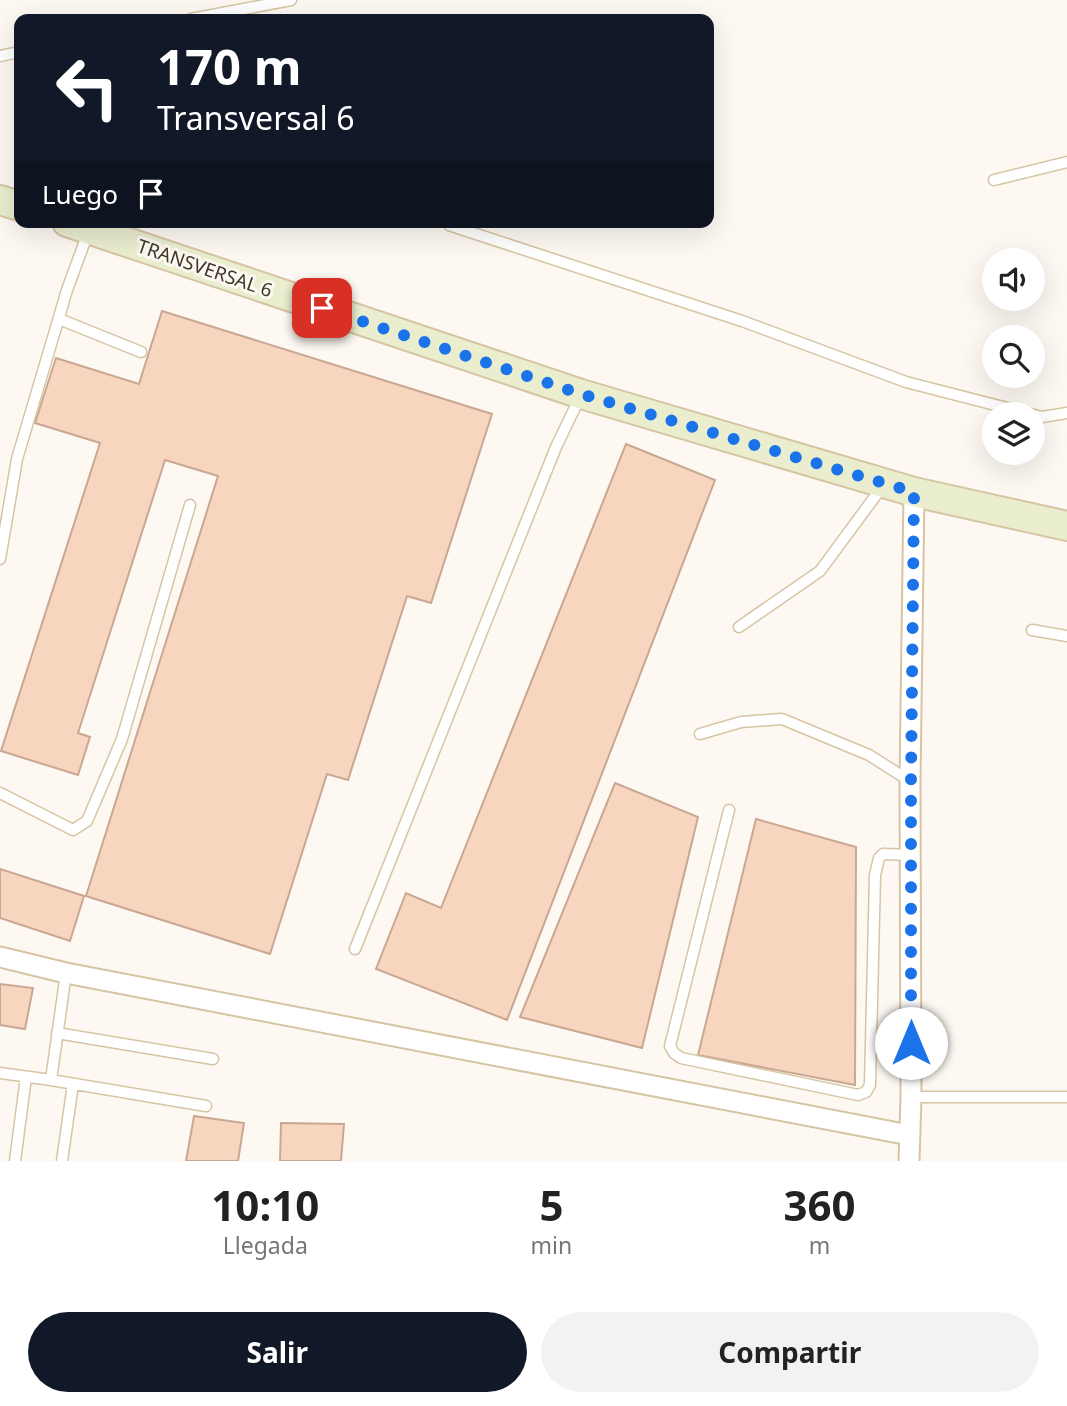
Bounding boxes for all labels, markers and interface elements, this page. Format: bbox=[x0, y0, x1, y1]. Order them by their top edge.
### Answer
text: 170 m bbox=[157, 33, 302, 99]
icon: left bbox=[42, 42, 133, 133]
text: Transversal 6 bbox=[157, 96, 355, 139]
icon: arrive bbox=[132, 175, 170, 213]
text: Luego bbox=[42, 176, 118, 212]
street label: TRANSVERSAL 6 bbox=[134, 233, 276, 303]
map controls bbox=[982, 248, 1045, 465]
button: sound bbox=[982, 248, 1045, 311]
pin bbox=[292, 278, 352, 338]
icon: arrive bbox=[303, 289, 341, 327]
button: search bbox=[982, 325, 1045, 388]
button: layers bbox=[982, 402, 1045, 465]
position arrow bbox=[874, 1006, 948, 1080]
text: 10:10 bbox=[211, 1176, 319, 1233]
text: 5 bbox=[539, 1176, 563, 1233]
text: 360 bbox=[784, 1176, 856, 1233]
text: Llegada bbox=[223, 1229, 308, 1261]
text: min bbox=[531, 1229, 572, 1261]
text: m bbox=[809, 1229, 830, 1261]
button: Salir bbox=[28, 1312, 527, 1392]
button: Compartir bbox=[541, 1312, 1039, 1392]

